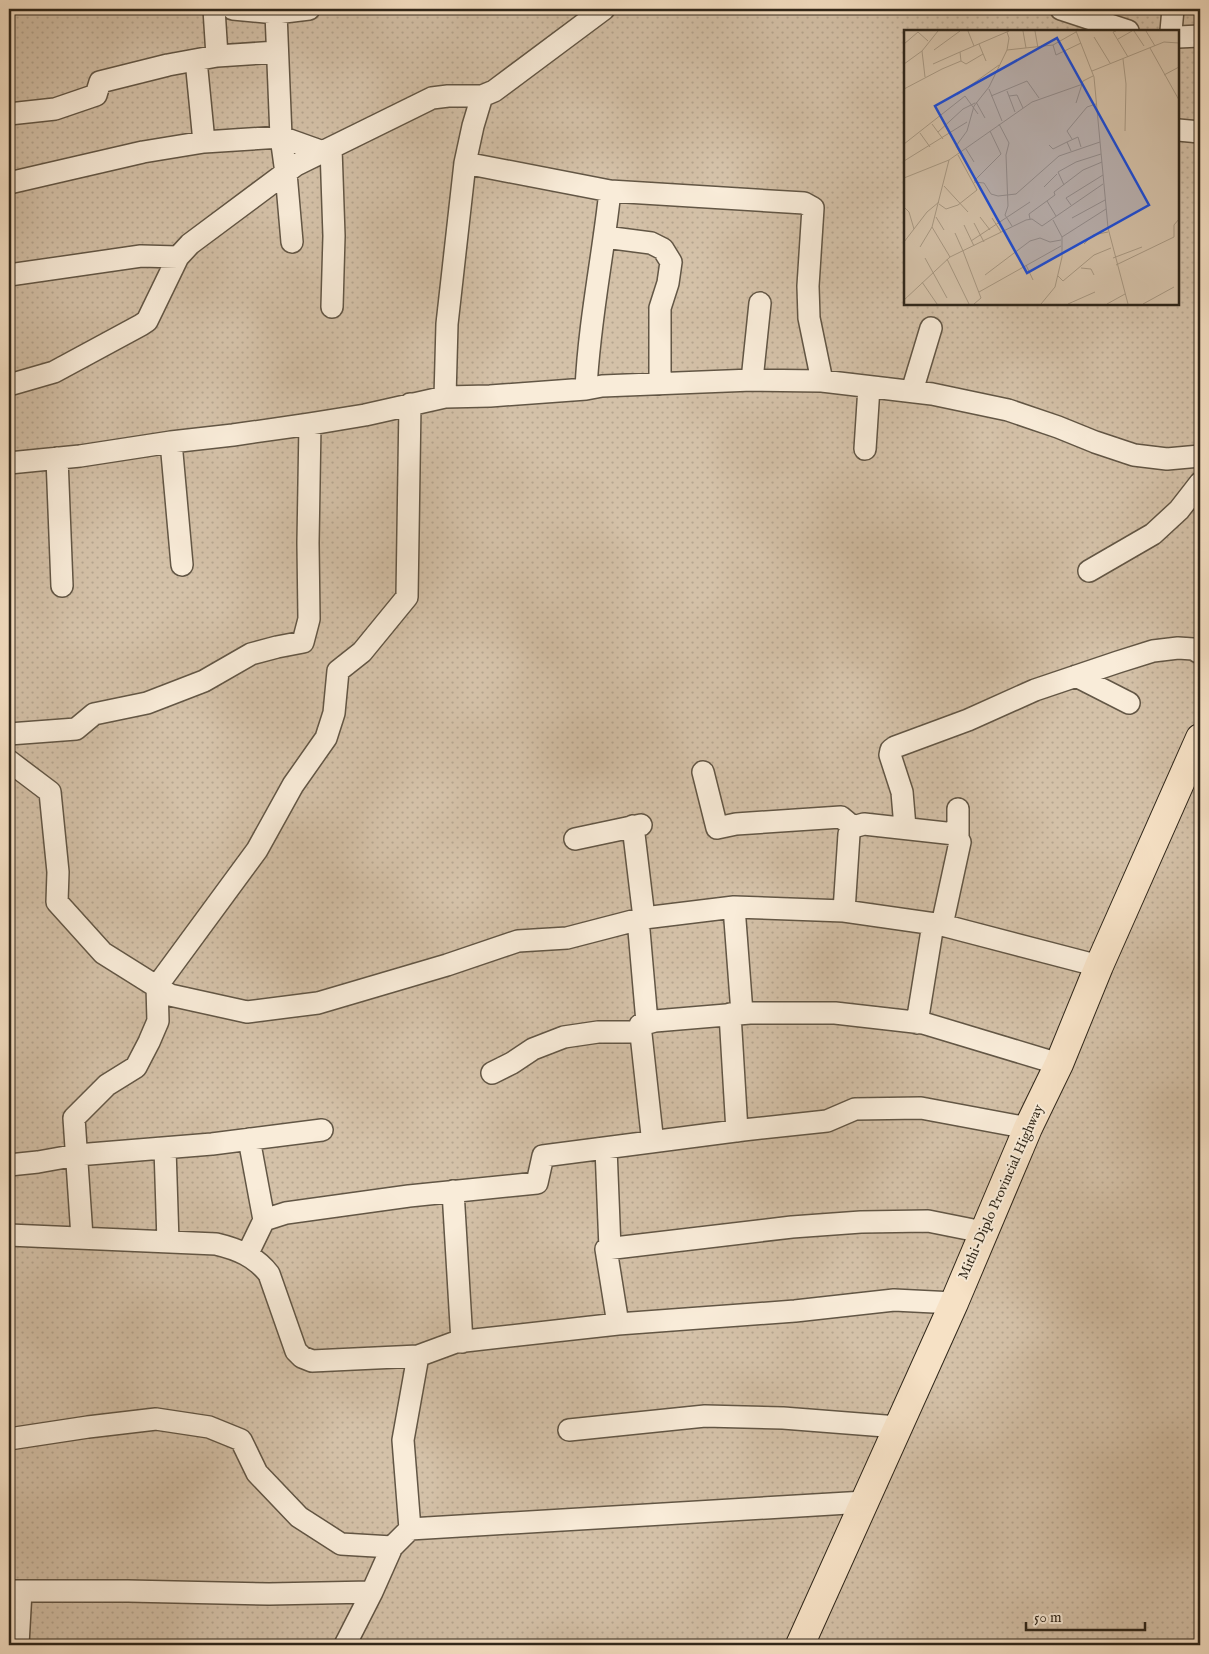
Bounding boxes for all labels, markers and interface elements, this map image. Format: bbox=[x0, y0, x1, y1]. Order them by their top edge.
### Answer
inset map bbox=[904, 30, 1179, 305]
street label: Mithi-Diplo Provincial Highway bbox=[954, 1102, 1048, 1282]
scale bar bbox=[1026, 1599, 1145, 1631]
text: 50 m bbox=[1034, 1608, 1062, 1627]

